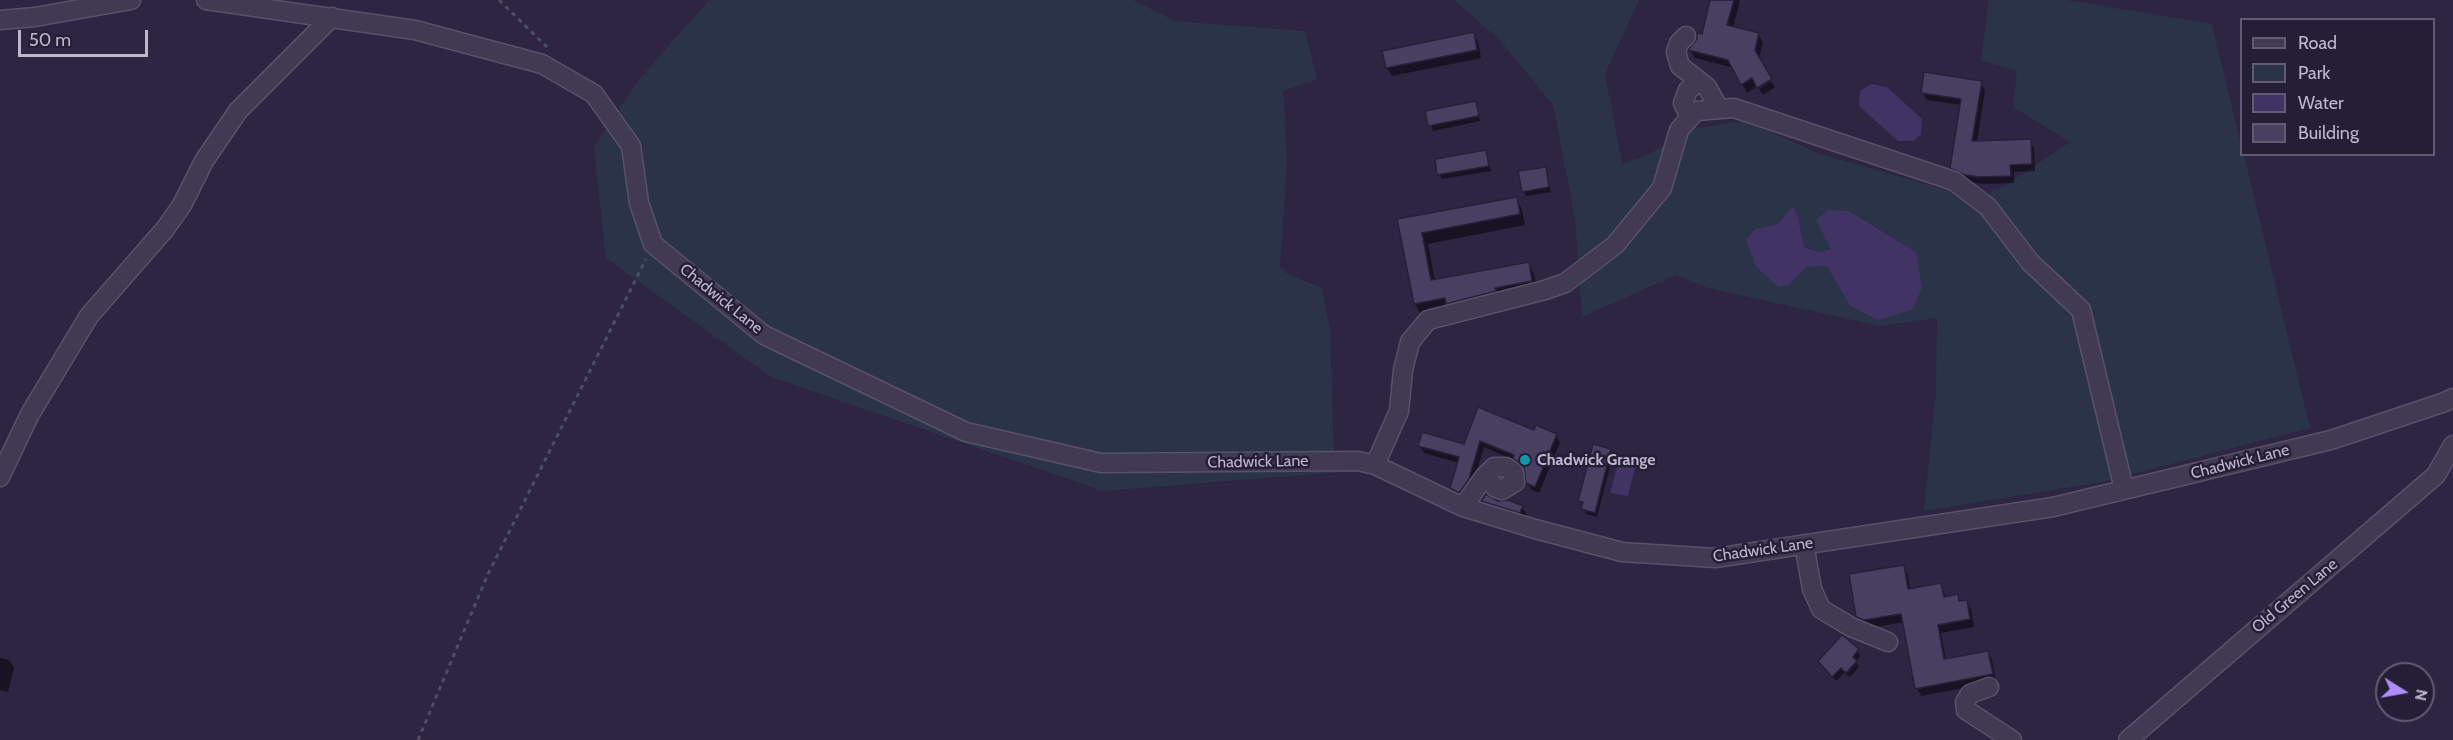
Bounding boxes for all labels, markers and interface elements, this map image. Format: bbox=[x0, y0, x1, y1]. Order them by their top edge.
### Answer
scale bar bbox=[21, 18, 152, 56]
legend bbox=[2240, 18, 2435, 156]
text: 50 m bbox=[29, 29, 71, 51]
text: Road bbox=[2298, 32, 2337, 54]
text: Park bbox=[2298, 62, 2330, 84]
text: Water bbox=[2298, 92, 2344, 114]
text: Building bbox=[2298, 122, 2359, 144]
street label: Chadwick Lane bbox=[676, 260, 766, 338]
street label: Chadwick Lane bbox=[2189, 440, 2291, 484]
place label: Chadwick Grange bbox=[1537, 450, 1655, 470]
street label: Chadwick Lane bbox=[1207, 452, 1309, 472]
marker: Chadwick Grange bbox=[1518, 453, 1532, 467]
street label: Chadwick Lane bbox=[1712, 533, 1814, 567]
street label: Old Green Lane bbox=[2248, 555, 2342, 637]
north arrow bbox=[2375, 662, 2435, 722]
text: N bbox=[2411, 688, 2432, 703]

